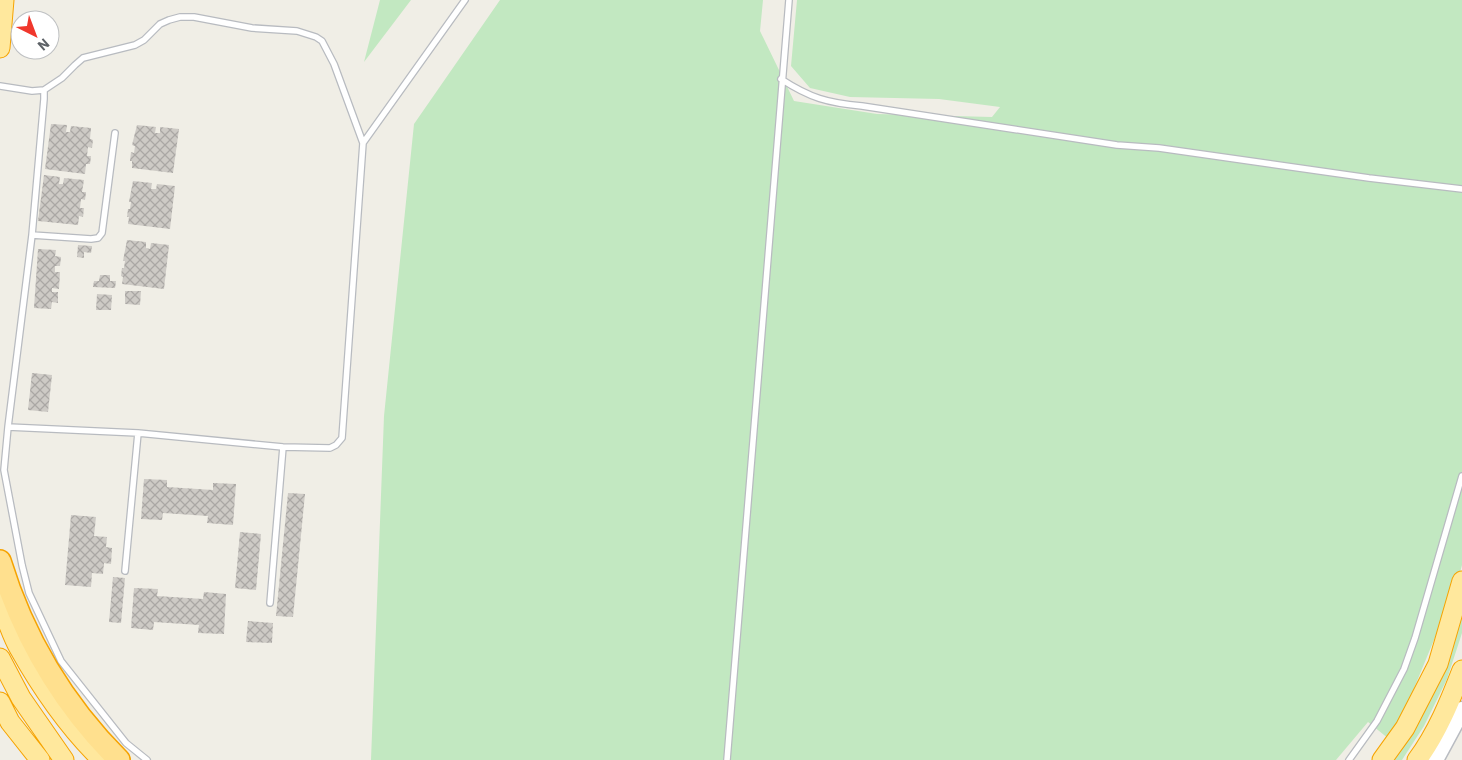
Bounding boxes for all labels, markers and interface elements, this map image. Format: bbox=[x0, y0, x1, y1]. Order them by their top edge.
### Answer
north arrow bbox=[10, 10, 60, 60]
text: N bbox=[34, 35, 53, 55]

